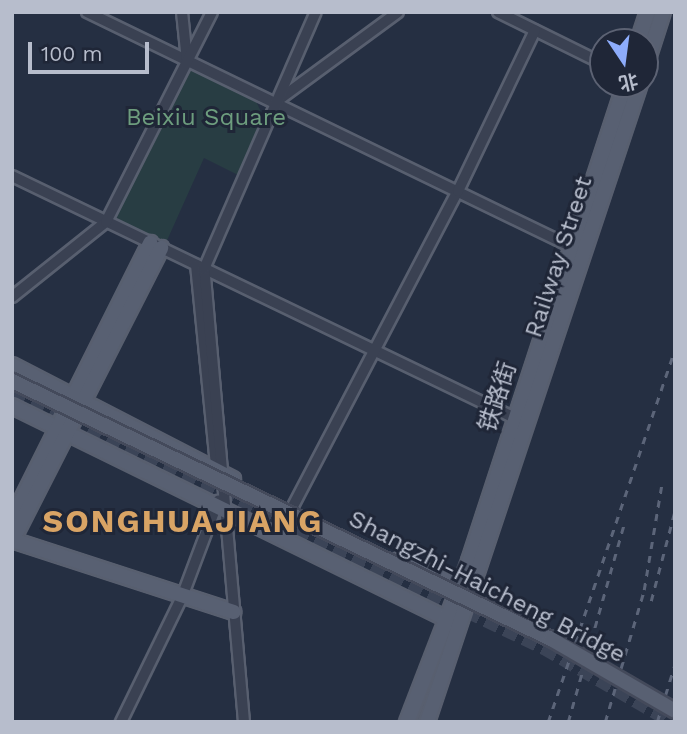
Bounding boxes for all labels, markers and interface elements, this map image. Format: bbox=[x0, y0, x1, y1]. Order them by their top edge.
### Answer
scale bar bbox=[32, 28, 152, 72]
north arrow bbox=[589, 28, 659, 98]
text: 100 m bbox=[41, 41, 103, 66]
text: 北 bbox=[617, 69, 640, 95]
park label: Beixiu Square bbox=[126, 104, 286, 132]
street label: Railway Street bbox=[519, 172, 599, 342]
street label: 铁路街 bbox=[473, 358, 523, 436]
district label: SONGHUAJIANG bbox=[44, 502, 322, 540]
street label: Shangzhi-Haicheng Bridge bbox=[344, 505, 630, 669]

